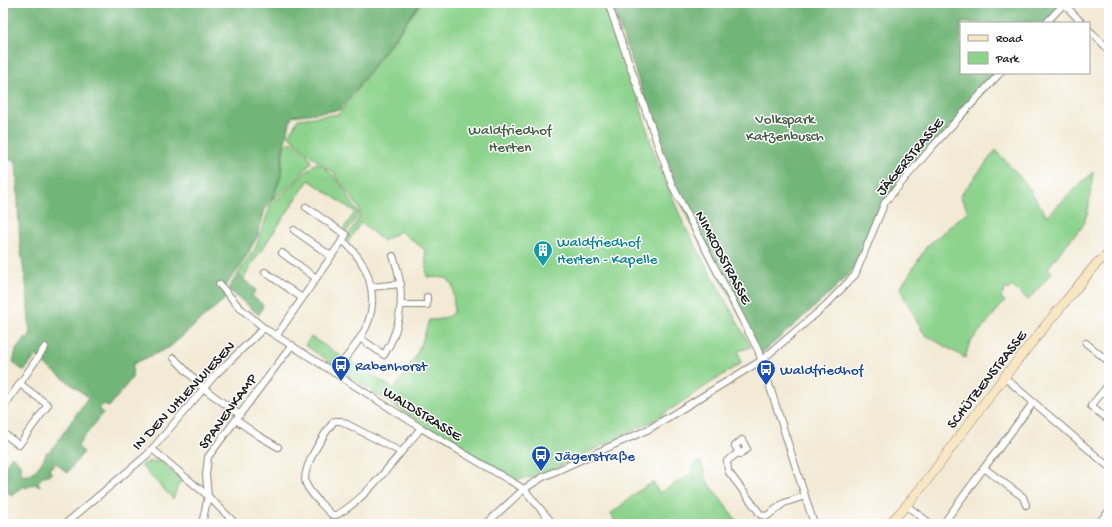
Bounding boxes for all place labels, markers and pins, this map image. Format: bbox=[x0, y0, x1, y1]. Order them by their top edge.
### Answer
place label: Waldfriedhof Herten - Kapelle bbox=[557, 234, 658, 269]
building icon: Waldfriedhof Herten - Kapelle bbox=[532, 239, 554, 267]
bus stop icon: Rabenhorst bbox=[330, 354, 352, 382]
place label: Rabenhorst bbox=[355, 358, 429, 376]
bus stop icon: Waldfriedhof bbox=[755, 358, 777, 386]
place label: Waldfriedhof bbox=[780, 362, 865, 380]
bus stop icon: Jägerstraße bbox=[530, 444, 552, 472]
place label: Jägerstraße bbox=[555, 448, 635, 466]

